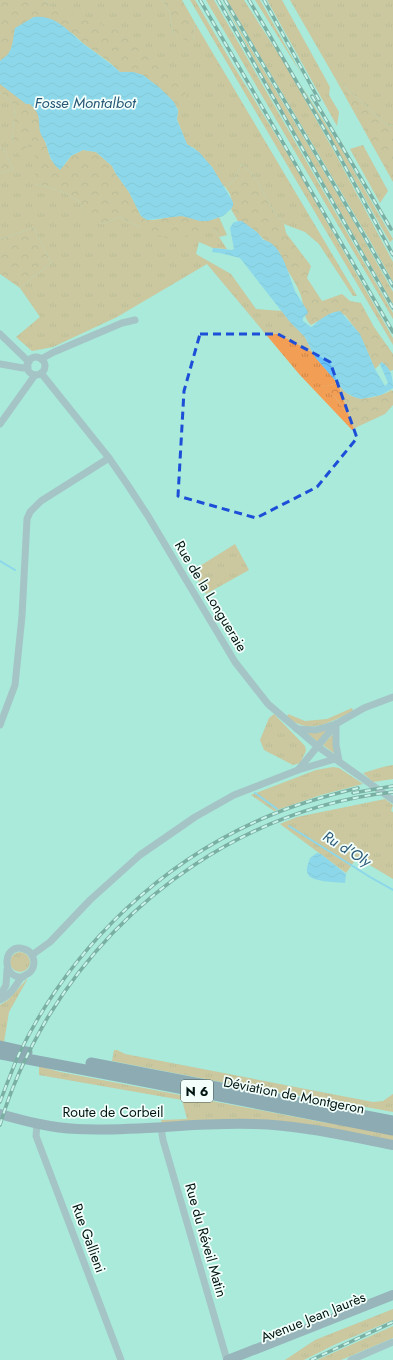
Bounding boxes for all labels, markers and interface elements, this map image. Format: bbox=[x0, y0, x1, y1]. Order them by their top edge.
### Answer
water label: Fosse Montalbot bbox=[35, 92, 137, 114]
street label: Rue de la Longueraie bbox=[170, 537, 252, 655]
water label: Ru d'Oly bbox=[318, 825, 377, 873]
street label: Déviation de Montgeron bbox=[222, 1072, 366, 1118]
road number: N 6 bbox=[181, 1080, 213, 1102]
street label: Route de Corbeil bbox=[62, 1102, 164, 1122]
street label: Rue du Réveil Matin bbox=[180, 1181, 232, 1299]
street label: Rue Gallieni bbox=[67, 1201, 111, 1275]
street label: Avenue Jean Jaurès bbox=[258, 1287, 369, 1347]

